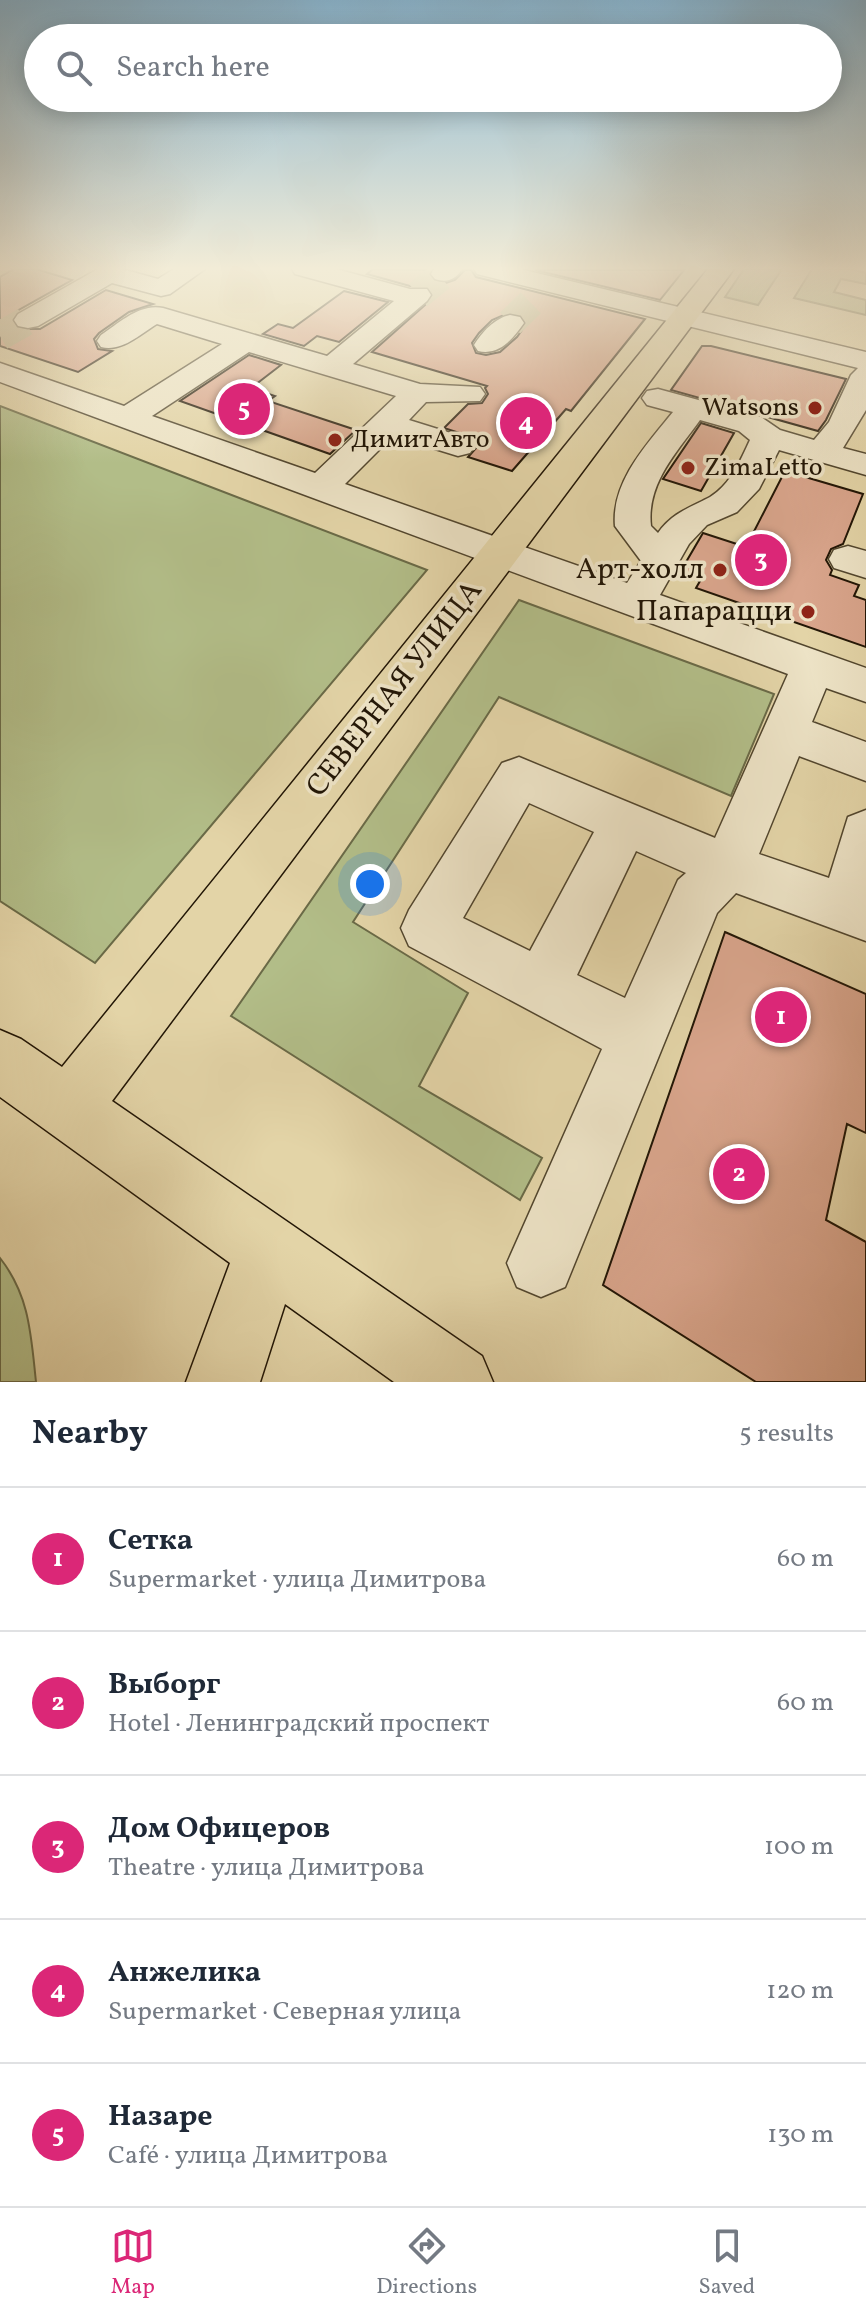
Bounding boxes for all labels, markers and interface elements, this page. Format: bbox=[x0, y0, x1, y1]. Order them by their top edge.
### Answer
search box bbox=[24, 24, 842, 112]
icon: search bbox=[52, 46, 96, 90]
text: Search here bbox=[116, 47, 270, 89]
pin: 5 bbox=[218, 379, 270, 439]
place label: Watsons bbox=[701, 390, 799, 426]
pin: 4 bbox=[500, 393, 552, 453]
marker: Watsons bbox=[806, 399, 824, 417]
place label: ДимитАвто bbox=[351, 422, 490, 458]
marker: ДимитАвто bbox=[326, 431, 344, 449]
place label: ZimaLetto bbox=[704, 450, 823, 486]
marker: ZimaLetto bbox=[679, 459, 697, 477]
pin: 3 bbox=[735, 530, 787, 590]
place label: Арт-холл bbox=[576, 549, 704, 591]
marker: Арт-холл bbox=[711, 561, 729, 579]
street label: СЕВЕРНАЯ УЛИЦА bbox=[297, 572, 493, 806]
place label: Папарацци bbox=[636, 591, 792, 633]
marker: Папарацци bbox=[799, 603, 817, 621]
your location bbox=[350, 864, 390, 904]
pin: 1 bbox=[755, 987, 807, 1047]
pin: 2 bbox=[713, 1144, 765, 1204]
text: Nearby bbox=[32, 1411, 148, 1458]
text: 5 results bbox=[739, 1416, 834, 1452]
text: Сетка bbox=[108, 1520, 193, 1562]
text: 1 bbox=[53, 1541, 63, 1577]
text: 60 m bbox=[777, 1541, 834, 1577]
text: Supermarket · улица Димитрова bbox=[108, 1562, 486, 1598]
text: Выборг bbox=[108, 1664, 220, 1706]
text: 2 bbox=[51, 1685, 65, 1721]
text: 60 m bbox=[777, 1685, 834, 1721]
text: Hotel · Ленинградский проспект bbox=[108, 1706, 489, 1742]
text: Дом Офицеров bbox=[108, 1808, 330, 1850]
text: 3 bbox=[51, 1829, 65, 1865]
text: 100 m bbox=[764, 1829, 834, 1865]
text: Theatre · улица Димитрова bbox=[108, 1850, 425, 1886]
text: Анжелика bbox=[108, 1952, 261, 1994]
text: 4 bbox=[50, 1973, 66, 2009]
text: 120 m bbox=[766, 1973, 834, 2009]
text: Supermarket · Северная улица bbox=[108, 1994, 462, 2030]
text: Назаре bbox=[108, 2096, 213, 2138]
text: 5 bbox=[52, 2117, 64, 2153]
text: 130 m bbox=[767, 2117, 834, 2153]
text: Café · улица Димитрова bbox=[108, 2138, 388, 2174]
tab: Map bbox=[111, 2224, 155, 2303]
tab: Directions bbox=[376, 2224, 477, 2303]
tab: Saved bbox=[699, 2224, 755, 2303]

